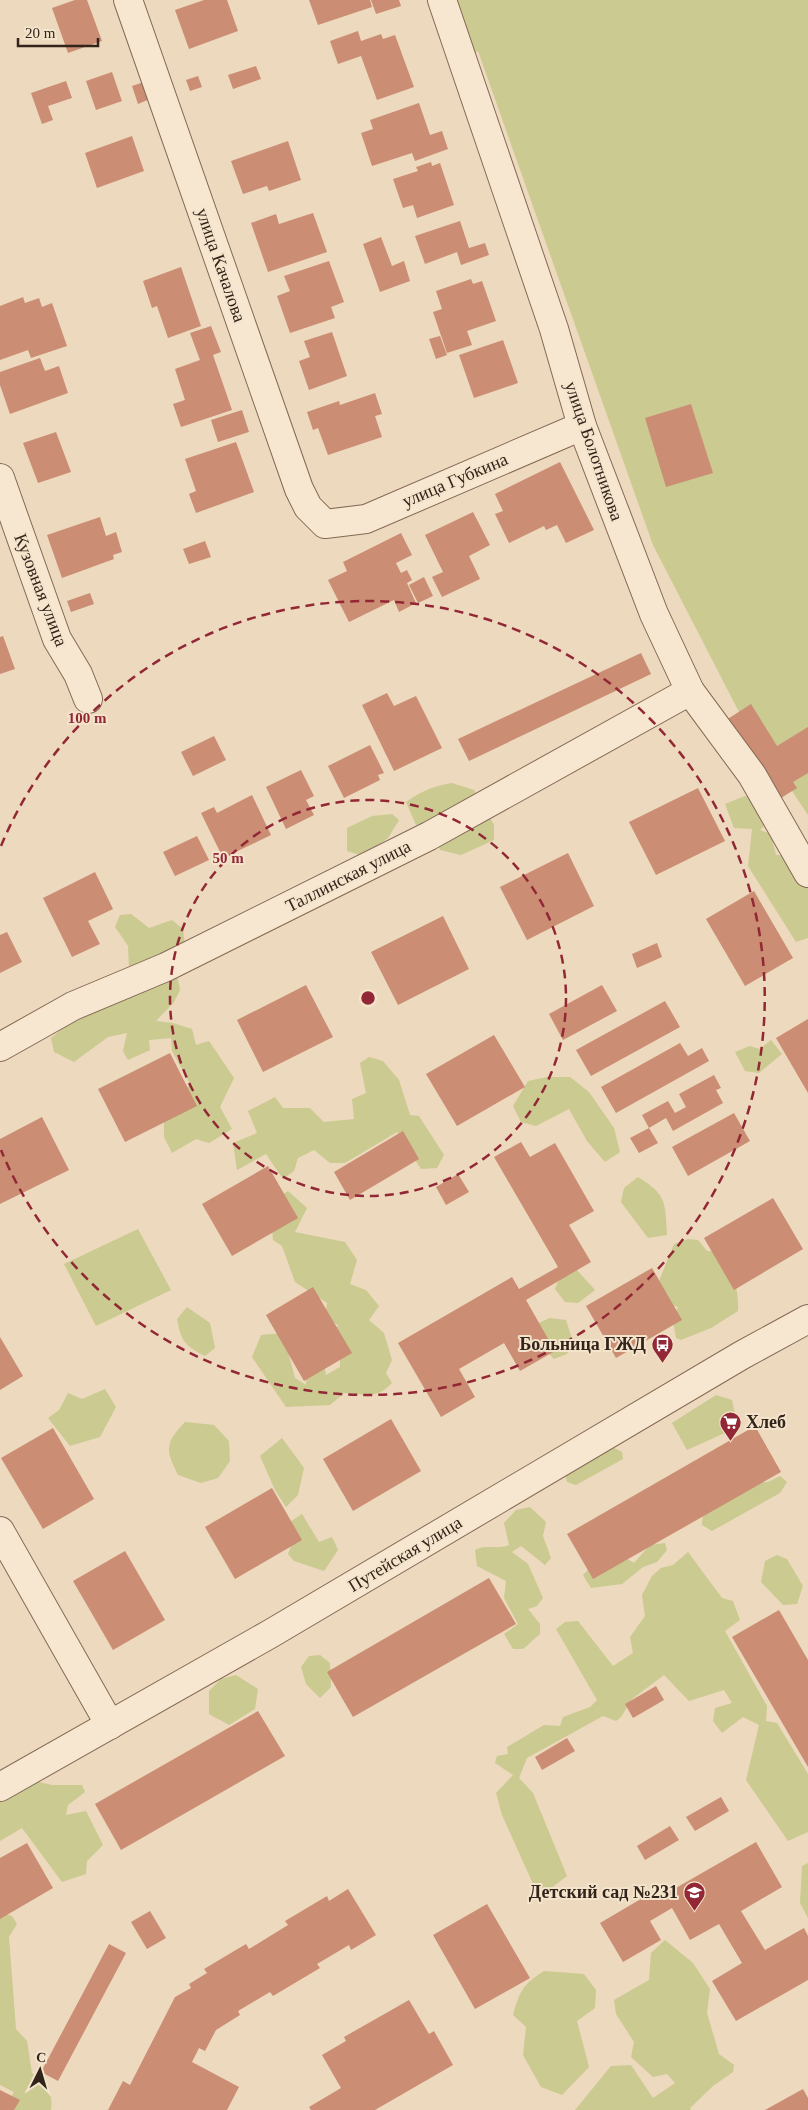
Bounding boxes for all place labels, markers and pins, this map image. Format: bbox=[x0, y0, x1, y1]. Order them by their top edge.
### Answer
centre of rings bbox=[359, 989, 377, 1007]
bus stop icon: Больница ГЖД bbox=[650, 1332, 674, 1363]
place label: Больница ГЖД bbox=[519, 1334, 647, 1354]
supermarket icon: Хлеб bbox=[718, 1410, 742, 1441]
place label: Хлеб bbox=[746, 1412, 786, 1432]
school or university icon: Детский сад №231 bbox=[682, 1880, 706, 1911]
place label: Детский сад №231 bbox=[529, 1882, 678, 1902]

